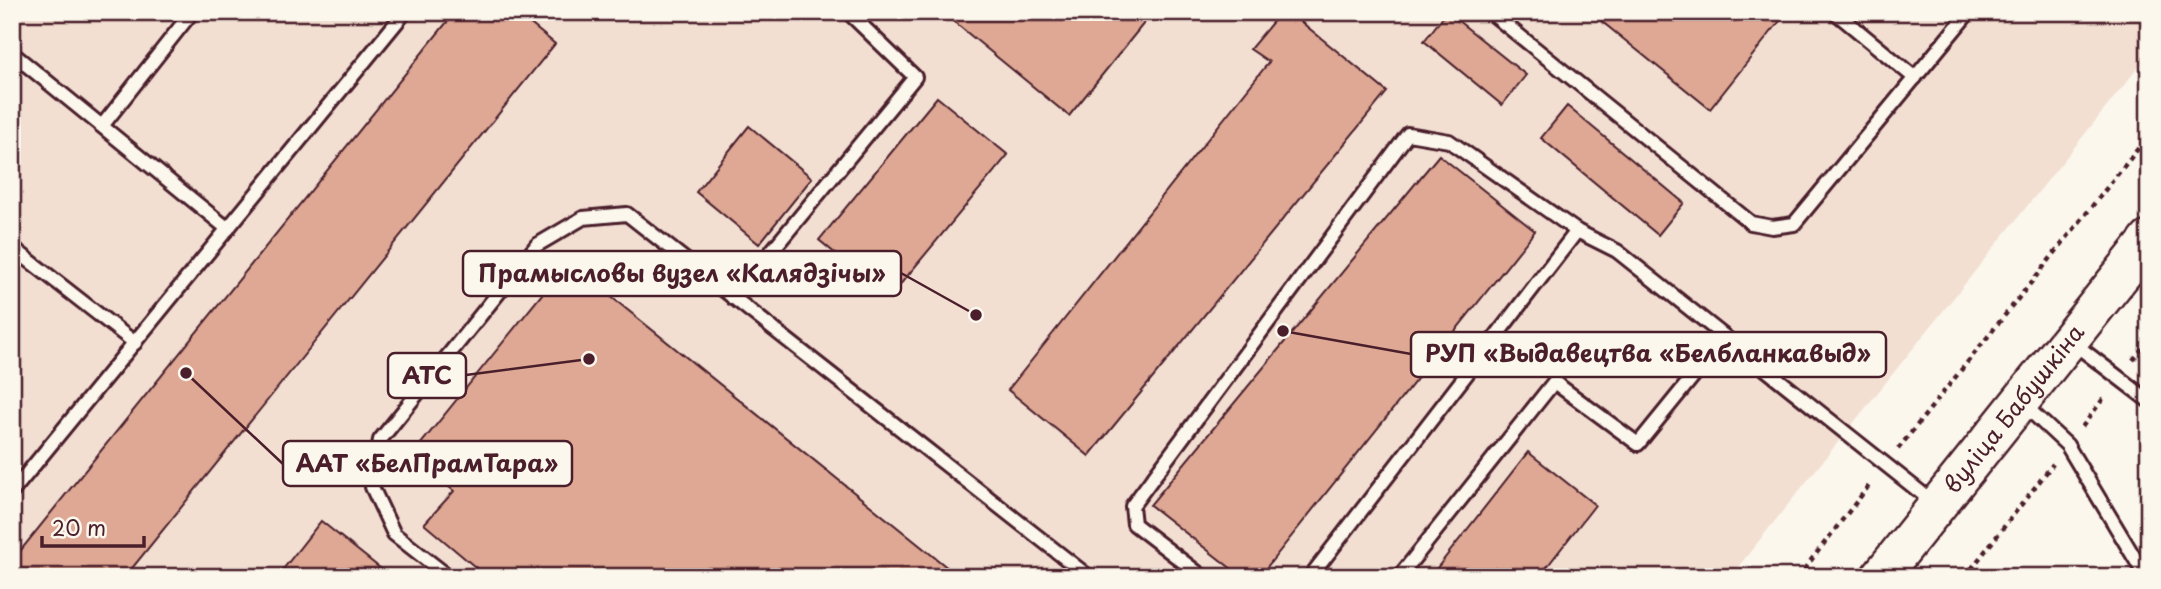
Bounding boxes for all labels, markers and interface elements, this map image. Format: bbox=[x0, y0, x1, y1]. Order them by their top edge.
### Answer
callout: Прамысловы вузел «Калядзічы» bbox=[463, 251, 901, 296]
text: Прамысловы вузел «Калядзічы» bbox=[478, 254, 886, 290]
street label: вуліца Бабушкіна bbox=[1934, 315, 2092, 500]
callout: РУП «Выдавецтва «Белбланкавыд» bbox=[1411, 332, 1886, 377]
text: РУП «Выдавецтва «Белбланкавыд» bbox=[1425, 334, 1871, 370]
callout: АТС bbox=[388, 353, 466, 398]
text: АТС bbox=[402, 356, 452, 392]
callout: ААТ «БелПрамТара» bbox=[283, 441, 572, 486]
text: ААТ «БелПрамТара» bbox=[296, 444, 558, 480]
scale bar bbox=[42, 505, 144, 549]
text: 20 m bbox=[52, 511, 106, 543]

